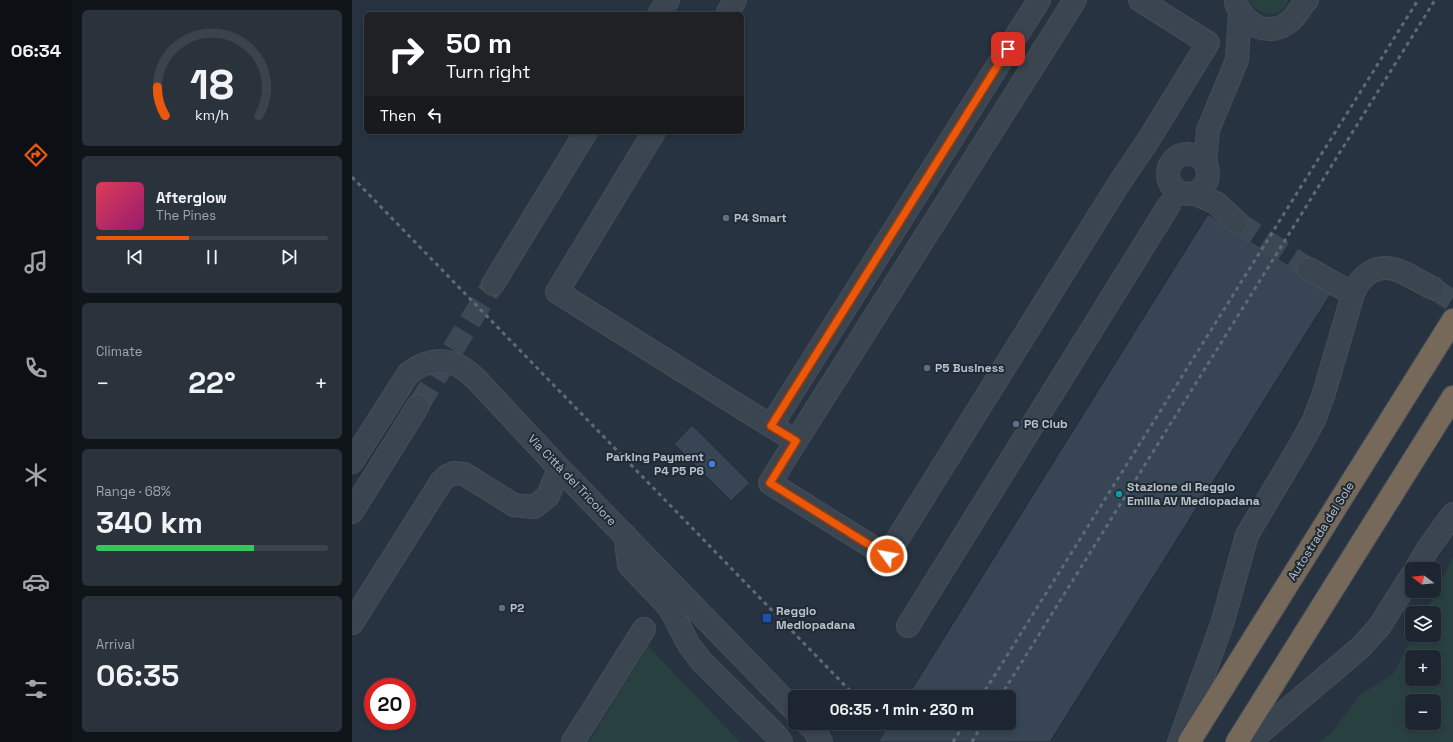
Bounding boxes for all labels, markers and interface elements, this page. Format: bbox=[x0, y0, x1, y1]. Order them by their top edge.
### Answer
text: 50 m bbox=[446, 25, 512, 61]
icon: right bbox=[380, 28, 432, 80]
pin bbox=[991, 32, 1025, 66]
icon: arrive bbox=[997, 38, 1019, 60]
text: 06:34 bbox=[11, 39, 61, 62]
text: 18 bbox=[190, 58, 234, 111]
text: Turn right bbox=[446, 60, 530, 83]
icon: left bbox=[424, 104, 446, 126]
text: km/h bbox=[195, 106, 229, 124]
text: Then bbox=[380, 106, 416, 125]
icon: directions bbox=[22, 141, 50, 169]
text: Afterglow bbox=[156, 188, 227, 207]
text: The Pines bbox=[156, 207, 216, 224]
place label: P4 Smart bbox=[734, 210, 787, 226]
marker: P4 Smart bbox=[721, 213, 731, 223]
icon: previous bbox=[124, 246, 146, 268]
icon: pause bbox=[201, 246, 223, 268]
icon: next bbox=[278, 246, 300, 268]
icon: music bbox=[22, 248, 50, 276]
text: Climate bbox=[96, 343, 142, 360]
icon: phone bbox=[22, 354, 50, 382]
place label: P5 Business bbox=[935, 360, 1004, 376]
text: 22° bbox=[188, 363, 236, 402]
marker: P5 Business bbox=[922, 363, 932, 373]
text: − bbox=[96, 369, 110, 397]
text: + bbox=[314, 369, 328, 397]
place label: P6 Club bbox=[1024, 416, 1068, 432]
marker: P6 Club bbox=[1011, 419, 1021, 429]
street label: Via Città del Tricolore bbox=[524, 431, 620, 529]
place label: Parking Payment P4 P5 P6 bbox=[606, 449, 704, 479]
marker: Parking Payment P4 P5 P6 bbox=[707, 459, 717, 469]
icon: climate bbox=[22, 461, 50, 489]
place label: Stazione di Reggio Emilia AV Mediopadana bbox=[1127, 479, 1260, 509]
street label: Autostrada del Sole bbox=[1284, 479, 1358, 583]
text: Range · 68% bbox=[96, 483, 171, 500]
marker: Stazione di Reggio Emilia AV Mediopadana bbox=[1114, 489, 1124, 499]
text: 340 km bbox=[96, 503, 203, 542]
position arrow bbox=[866, 535, 908, 577]
north arrow bbox=[1405, 562, 1441, 598]
map controls bbox=[1405, 562, 1441, 730]
icon: car bbox=[22, 568, 50, 596]
place label: P2 bbox=[510, 600, 524, 616]
marker: P2 bbox=[497, 603, 507, 613]
place label: Reggio Mediopadana bbox=[776, 603, 855, 633]
button: layers bbox=[1405, 606, 1441, 642]
marker: Reggio Mediopadana bbox=[761, 612, 773, 624]
text: Arrival bbox=[96, 636, 135, 653]
button: + bbox=[1405, 650, 1441, 686]
text: 06:35 bbox=[96, 656, 179, 695]
icon: filters bbox=[22, 675, 50, 703]
speed limit sign: 20 bbox=[364, 678, 416, 730]
button: − bbox=[1405, 694, 1441, 730]
text: 06:35 · 1 min · 230 m bbox=[830, 700, 974, 719]

